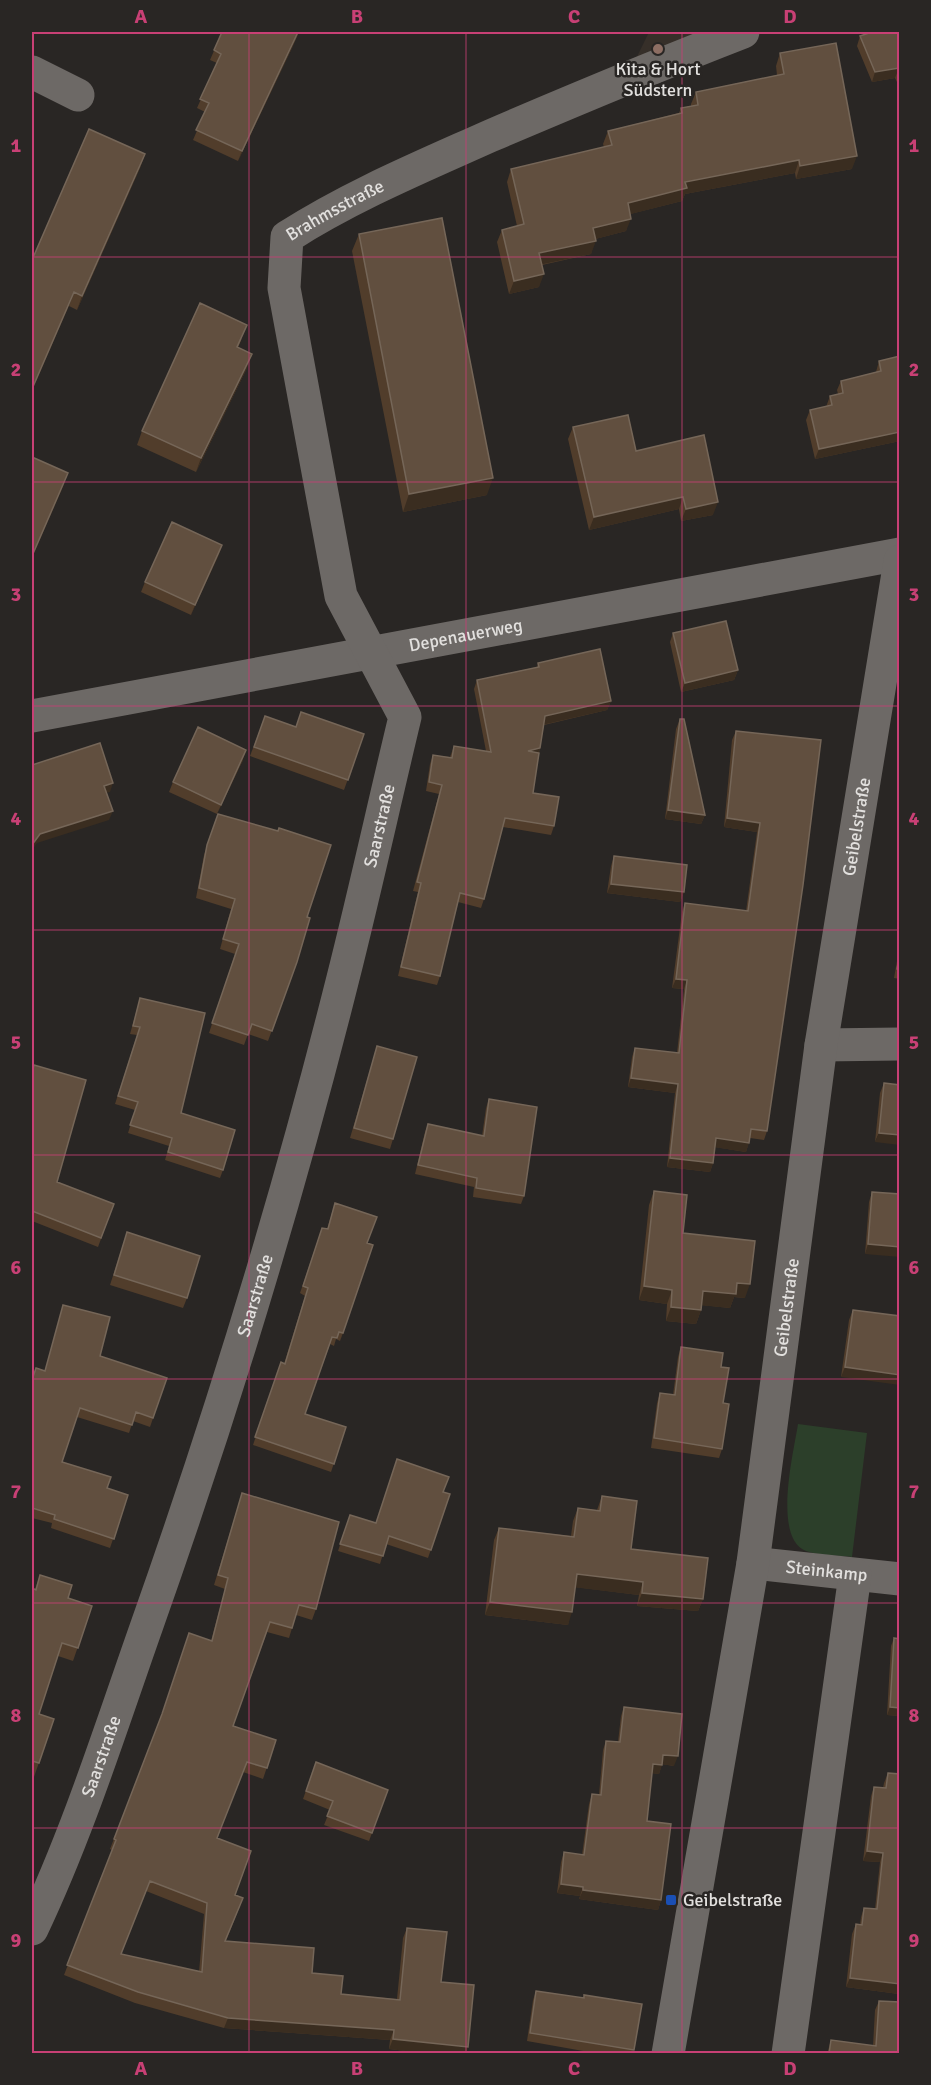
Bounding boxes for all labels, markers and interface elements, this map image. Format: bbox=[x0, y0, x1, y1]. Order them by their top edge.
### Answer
text: A bbox=[135, 4, 148, 29]
text: B bbox=[351, 4, 363, 29]
text: C bbox=[568, 4, 580, 29]
text: D bbox=[783, 4, 797, 29]
marker: Kita & Hort Südstern bbox=[651, 42, 665, 56]
place label: Kita & Hort Südstern bbox=[616, 58, 700, 101]
text: 1 bbox=[11, 133, 22, 158]
text: 1 bbox=[909, 133, 920, 158]
street label: Brahmsstraße bbox=[282, 175, 388, 246]
text: 2 bbox=[11, 357, 21, 382]
text: 2 bbox=[909, 357, 919, 382]
text: 3 bbox=[11, 582, 21, 607]
text: 3 bbox=[909, 582, 919, 607]
street label: Depenauerweg bbox=[407, 614, 524, 656]
street label: Geibelstraße bbox=[838, 776, 876, 877]
street label: Saarstraße bbox=[359, 782, 400, 870]
text: 4 bbox=[11, 806, 22, 831]
text: 4 bbox=[909, 806, 920, 831]
text: 5 bbox=[11, 1030, 21, 1055]
text: 5 bbox=[909, 1030, 919, 1055]
street label: Saarstraße bbox=[232, 1252, 278, 1339]
text: 6 bbox=[11, 1255, 22, 1280]
text: 6 bbox=[909, 1255, 920, 1280]
street label: Geibelstraße bbox=[769, 1257, 804, 1358]
text: 7 bbox=[11, 1479, 22, 1504]
text: 7 bbox=[909, 1479, 920, 1504]
street label: Steinkamp bbox=[785, 1556, 868, 1586]
text: 8 bbox=[11, 1703, 22, 1728]
text: 8 bbox=[909, 1703, 920, 1728]
street label: Saarstraße bbox=[76, 1713, 126, 1800]
place label: Geibelstraße bbox=[683, 1889, 782, 1911]
marker: Geibelstraße bbox=[664, 1893, 678, 1907]
text: 9 bbox=[11, 1928, 22, 1953]
text: 9 bbox=[909, 1928, 920, 1953]
text: A bbox=[135, 2056, 148, 2081]
text: B bbox=[351, 2056, 363, 2081]
text: C bbox=[568, 2056, 580, 2081]
text: D bbox=[783, 2056, 797, 2081]

